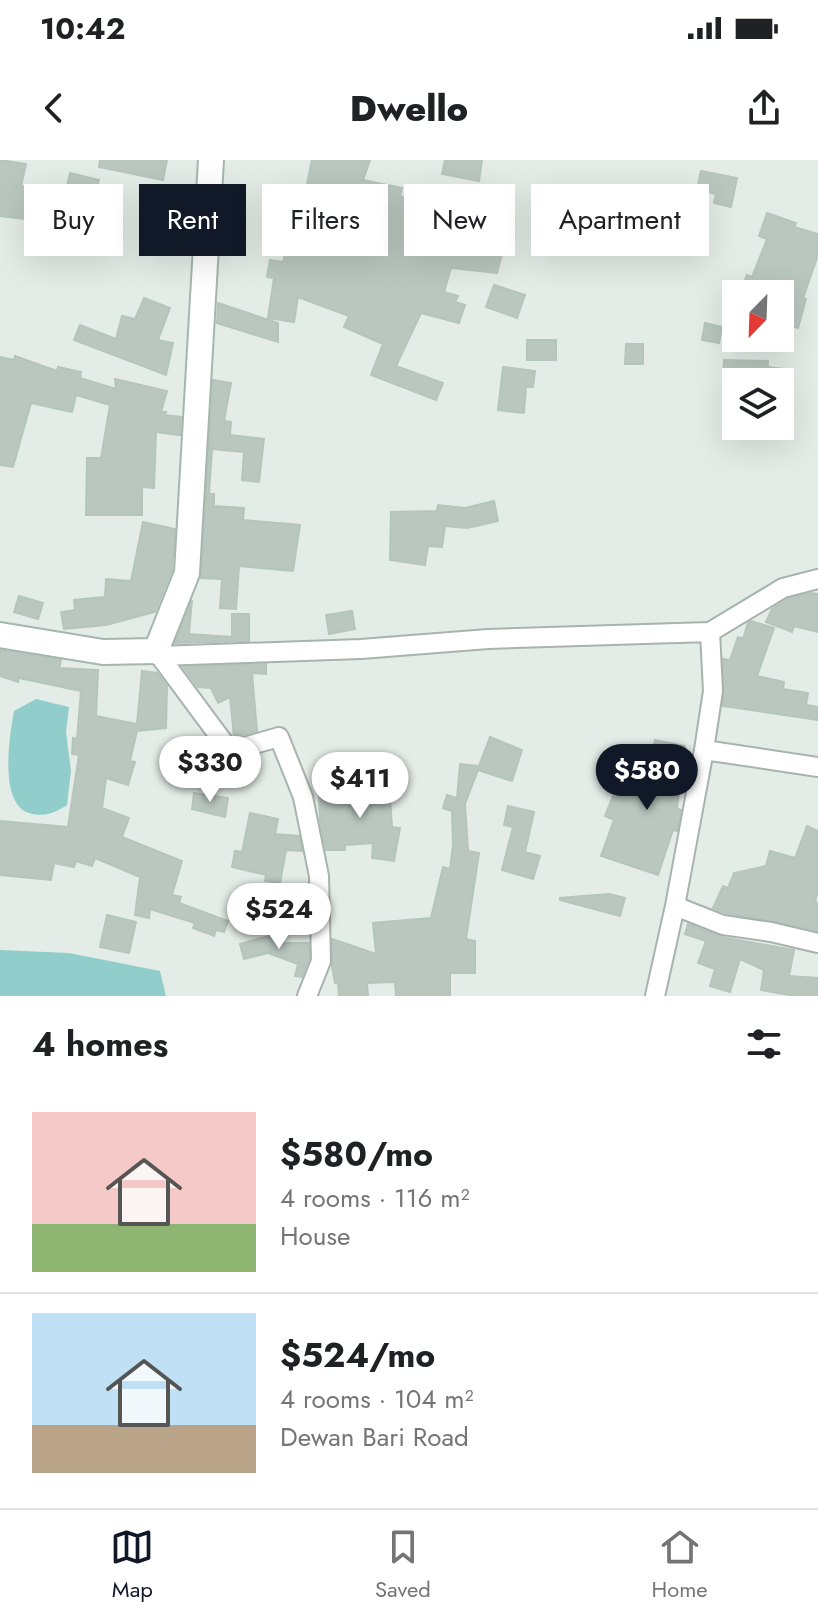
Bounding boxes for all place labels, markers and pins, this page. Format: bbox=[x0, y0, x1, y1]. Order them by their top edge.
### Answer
pin: $330 bbox=[163, 736, 257, 804]
pin: $580 bbox=[600, 744, 694, 812]
pin: $411 bbox=[313, 752, 407, 820]
pin: $524 bbox=[232, 883, 326, 951]

